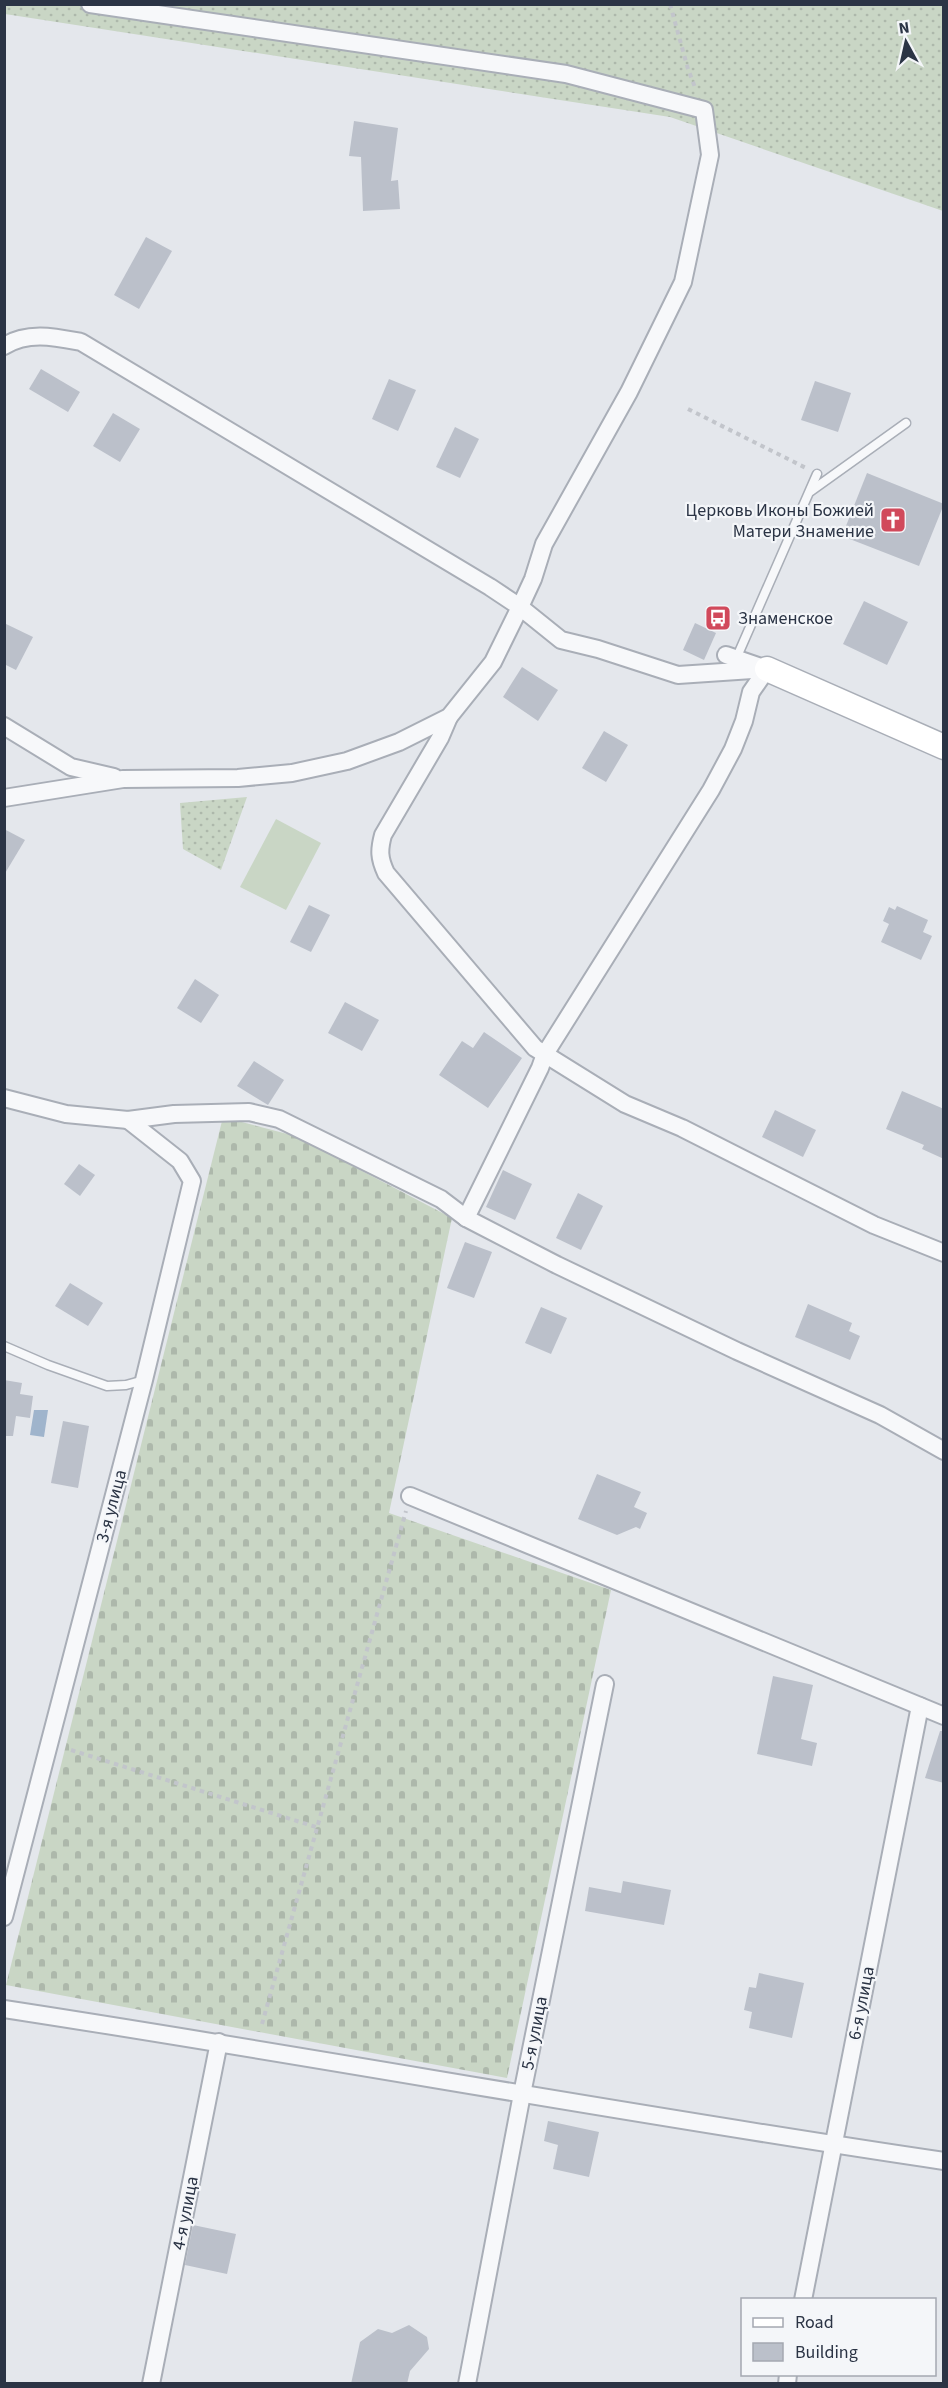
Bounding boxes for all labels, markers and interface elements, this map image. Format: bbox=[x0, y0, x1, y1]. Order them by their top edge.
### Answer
north arrow bbox=[876, 12, 936, 72]
text: N bbox=[897, 17, 911, 40]
place label: Церковь Иконы Божией Матери Знамение bbox=[686, 498, 874, 544]
church icon: Церковь Иконы Божией Матери Знамение bbox=[878, 505, 908, 535]
bus stop icon: Знаменское bbox=[703, 603, 733, 633]
place label: Знаменское bbox=[738, 606, 833, 631]
street label: 3-я улица bbox=[90, 1467, 133, 1545]
street label: 6-я улица bbox=[842, 1964, 881, 2042]
street label: 5-я улица bbox=[515, 1994, 554, 2072]
street label: 4-я улица bbox=[166, 2174, 205, 2252]
legend bbox=[741, 2298, 936, 2376]
text: Road bbox=[795, 2310, 834, 2335]
text: Building bbox=[795, 2340, 858, 2365]

